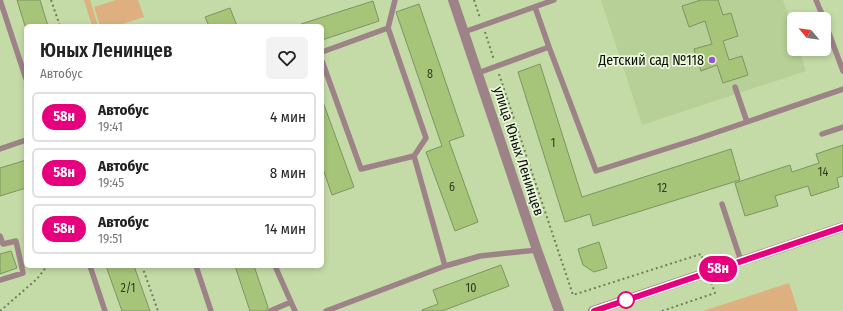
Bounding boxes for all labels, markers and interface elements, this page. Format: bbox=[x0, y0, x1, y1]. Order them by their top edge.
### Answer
north arrow bbox=[787, 12, 831, 56]
map controls bbox=[787, 12, 831, 56]
button: heart bbox=[266, 37, 308, 79]
text: Юных Ленинцев bbox=[40, 39, 173, 62]
place label: Детский сад №118 bbox=[598, 52, 704, 69]
marker: Детский сад №118 bbox=[707, 55, 717, 65]
text: Автобус bbox=[40, 66, 83, 81]
house number: 8 bbox=[427, 67, 433, 81]
street label: улица Юных Ленинцев bbox=[490, 84, 547, 218]
text: Автобус bbox=[98, 101, 149, 119]
text: 58н bbox=[53, 108, 75, 125]
text: 4 мин bbox=[270, 108, 306, 126]
text: 19:41 bbox=[98, 119, 123, 134]
house number: 1 bbox=[551, 136, 555, 150]
text: Автобус bbox=[98, 157, 149, 175]
text: 58н bbox=[53, 164, 75, 181]
text: 8 мин bbox=[270, 164, 306, 182]
house number: 14 bbox=[818, 165, 828, 179]
text: 19:45 bbox=[98, 175, 124, 190]
house number: 6 bbox=[449, 180, 455, 194]
house number: 12 bbox=[657, 181, 667, 195]
text: Автобус bbox=[98, 213, 149, 231]
text: 58н bbox=[53, 220, 75, 237]
text: 14 мин bbox=[264, 220, 306, 238]
text: 19:51 bbox=[98, 231, 123, 246]
line badge: 58н bbox=[695, 256, 741, 282]
text: 58н bbox=[707, 260, 729, 277]
house number: 2/1 bbox=[121, 281, 135, 295]
house number: 10 bbox=[466, 281, 476, 295]
unlabelled marker bbox=[617, 291, 635, 309]

